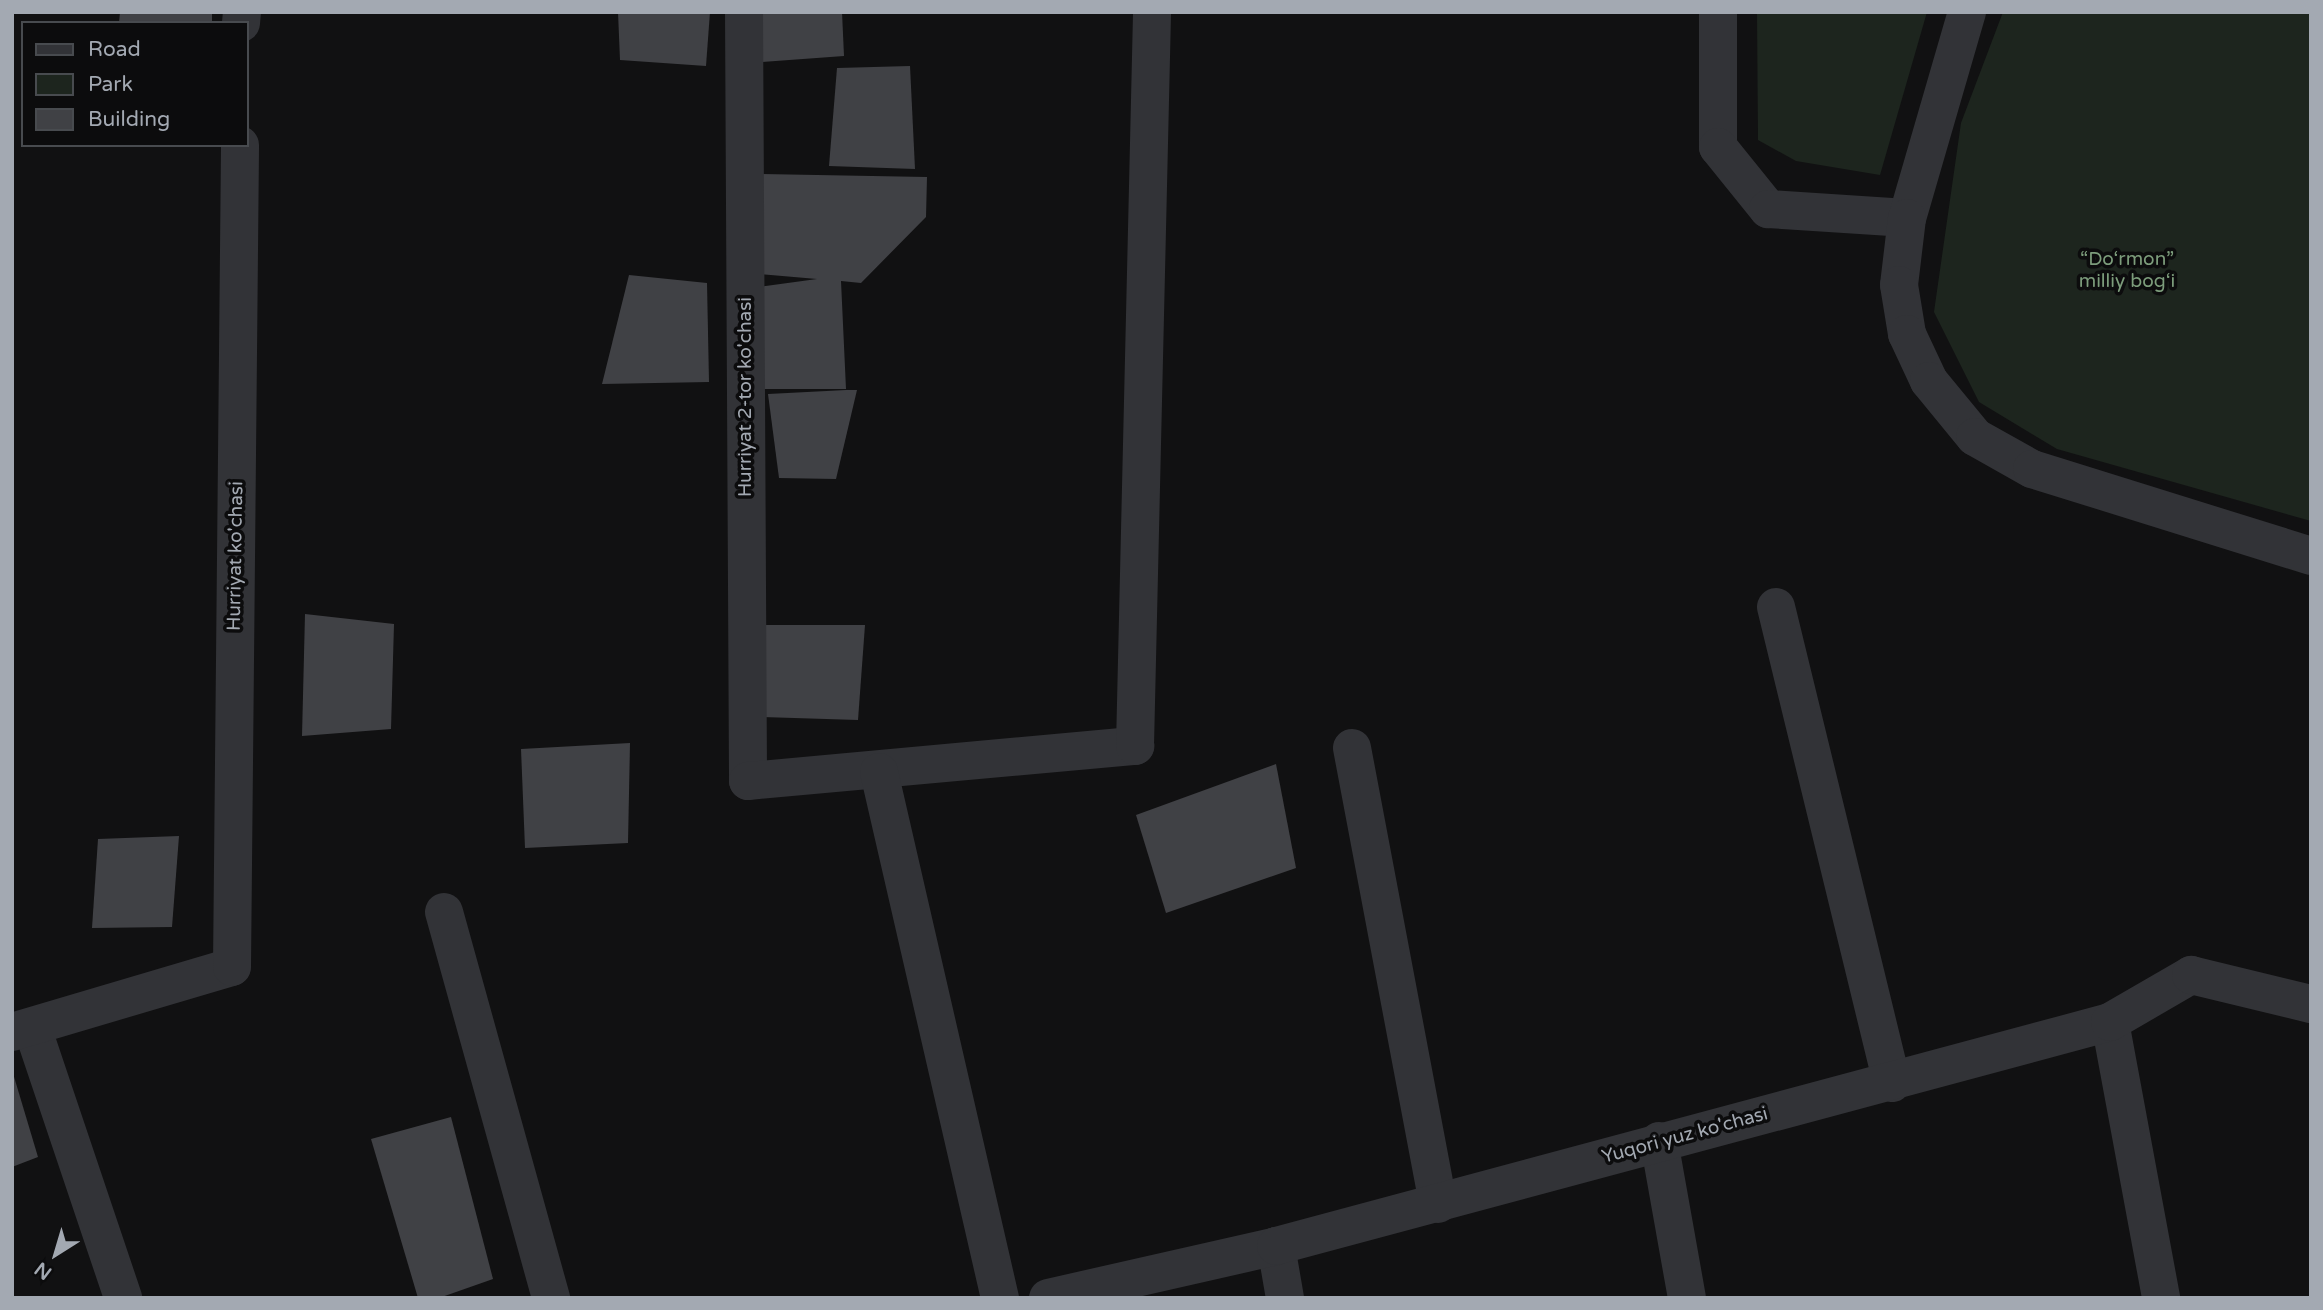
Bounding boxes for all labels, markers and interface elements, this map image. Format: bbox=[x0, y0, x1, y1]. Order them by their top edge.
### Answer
legend bbox=[21, 21, 248, 147]
text: Road bbox=[88, 37, 141, 62]
text: Park bbox=[88, 72, 133, 97]
text: Building bbox=[88, 107, 170, 132]
park label: “Do‘rmon” milliy bog‘i bbox=[2079, 249, 2175, 293]
street label: Hurriyat 2-tor ko'chasi bbox=[735, 297, 757, 497]
street label: Hurriyat ko'chasi bbox=[223, 481, 249, 631]
street label: Yuqori yuz ko'chasi bbox=[1599, 1103, 1771, 1169]
north arrow bbox=[21, 1219, 91, 1289]
text: N bbox=[31, 1257, 56, 1284]

